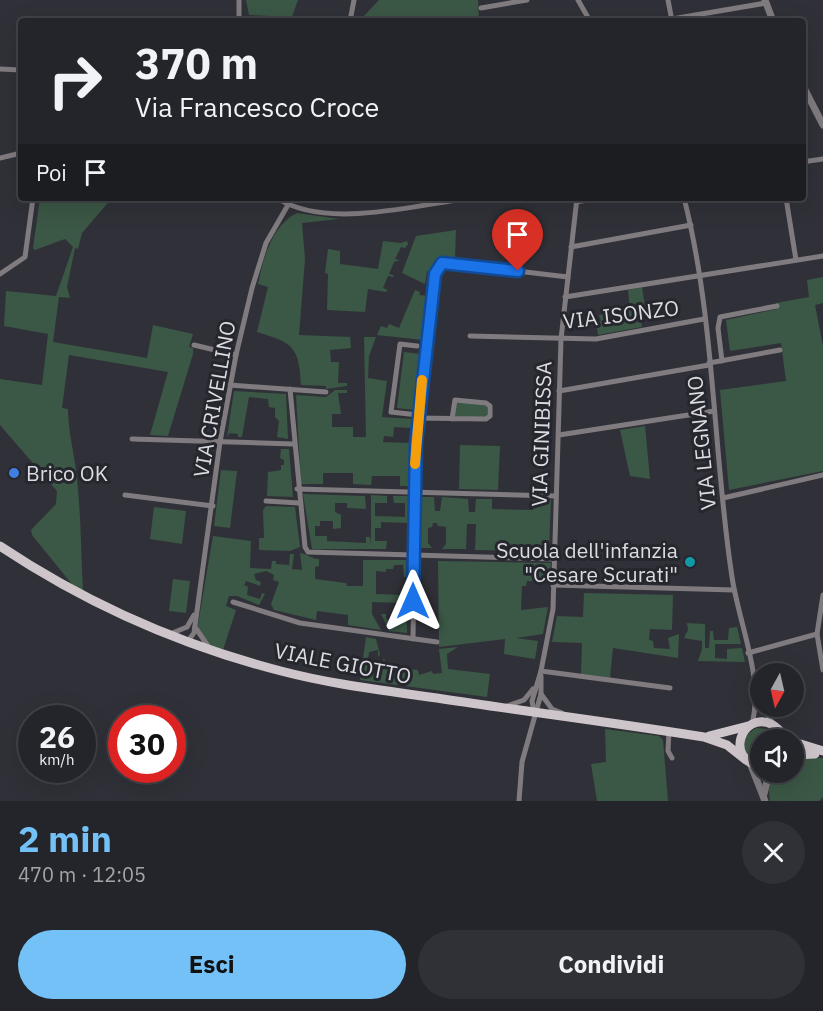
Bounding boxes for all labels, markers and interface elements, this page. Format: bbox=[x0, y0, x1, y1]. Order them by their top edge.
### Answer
text: 370 m bbox=[135, 36, 258, 91]
icon: right bbox=[36, 42, 114, 120]
text: Via Francesco Croce bbox=[135, 89, 379, 124]
icon: arrive bbox=[79, 156, 112, 189]
text: Poi bbox=[36, 158, 67, 187]
pin bbox=[492, 209, 543, 271]
icon: arrive bbox=[501, 218, 534, 251]
street label: VIA ISONZO bbox=[561, 293, 681, 335]
street label: VIA CRIVELLINO bbox=[186, 318, 242, 480]
street label: VIA GINIBISSA bbox=[524, 361, 558, 507]
street label: VIA LEGNANO bbox=[680, 374, 722, 512]
place label: Brico OK bbox=[26, 459, 108, 487]
marker: Brico OK bbox=[7, 466, 21, 480]
place label: Scuola dell'infanzia "Cesare Scurati" bbox=[496, 536, 678, 588]
marker: Scuola dell'infanzia "Cesare Scurati" bbox=[683, 555, 697, 569]
position arrow bbox=[381, 569, 445, 633]
street label: VIALE GIOTTO bbox=[272, 636, 414, 690]
north arrow bbox=[750, 663, 804, 717]
map controls bbox=[750, 663, 804, 783]
speed limit sign: 30 bbox=[108, 705, 186, 783]
text: 26 bbox=[39, 717, 75, 756]
button: sound bbox=[750, 729, 804, 783]
text: km/h bbox=[39, 750, 75, 769]
text: 2 min bbox=[18, 815, 112, 862]
button: close bbox=[742, 821, 805, 884]
text: 470 m · 12:05 bbox=[18, 861, 146, 888]
button: Esci bbox=[18, 930, 406, 999]
button: Condividi bbox=[418, 930, 805, 999]

